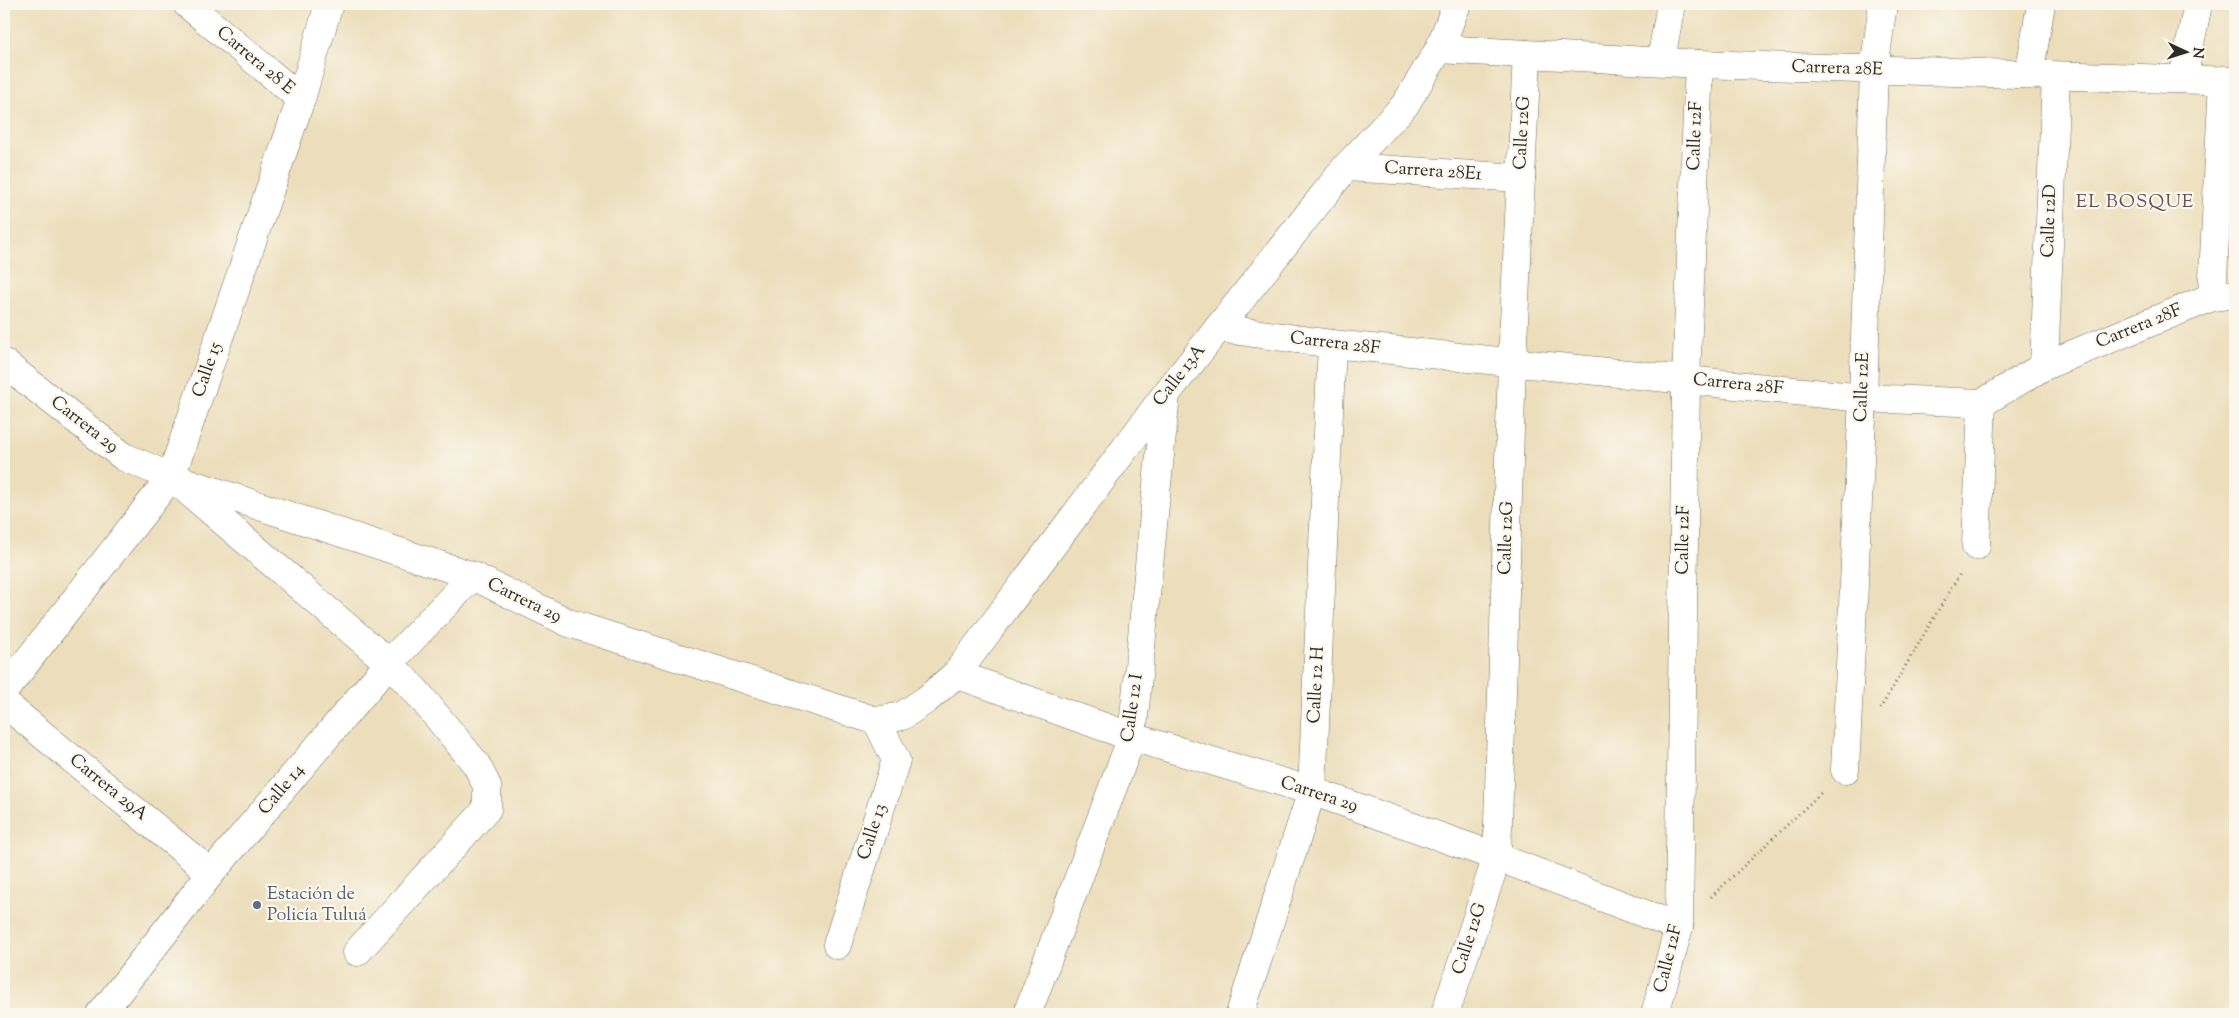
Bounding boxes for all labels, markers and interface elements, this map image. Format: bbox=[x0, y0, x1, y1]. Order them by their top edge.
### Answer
street label: Carrera 28 E bbox=[210, 20, 300, 102]
north arrow bbox=[2162, 28, 2212, 78]
text: N bbox=[2187, 46, 2207, 59]
street label: Carrera 28E bbox=[1791, 54, 1883, 84]
street label: Calle 12G bbox=[1508, 95, 1538, 171]
street label: Calle 12F bbox=[1682, 101, 1710, 171]
street label: Carrera 28E1 bbox=[1383, 156, 1483, 188]
street label: Calle 12D bbox=[2036, 184, 2064, 258]
district label: EL BOSQUE bbox=[2076, 189, 2194, 216]
street label: Carrera 28F bbox=[2092, 298, 2186, 356]
street label: Carrera 28F bbox=[1289, 326, 1382, 362]
street label: Calle 15 bbox=[186, 339, 230, 401]
street label: Calle 13A bbox=[1147, 339, 1213, 413]
street label: Calle 12E bbox=[1849, 351, 1877, 422]
street label: Carrera 28F bbox=[1692, 367, 1784, 403]
street label: Carrera 29 bbox=[44, 390, 124, 460]
street label: Calle 12G bbox=[1493, 500, 1521, 575]
street label: Calle 12F bbox=[1670, 505, 1698, 575]
street label: Carrera 29 bbox=[482, 572, 566, 630]
street label: Calle 12 H bbox=[1302, 646, 1332, 724]
street label: Calle 12 I bbox=[1115, 672, 1151, 744]
street label: Carrera 29A bbox=[63, 748, 153, 828]
street label: Calle 14 bbox=[253, 759, 311, 821]
street label: Carrera 29 bbox=[1277, 770, 1361, 820]
street label: Calle 13 bbox=[852, 800, 894, 864]
place label: Estación de Policía Tuluá bbox=[267, 882, 367, 929]
marker: Estación de Policía Tuluá bbox=[251, 899, 263, 911]
street label: Calle 12G bbox=[1446, 900, 1494, 978]
street label: Calle 12F bbox=[1648, 922, 1690, 996]

